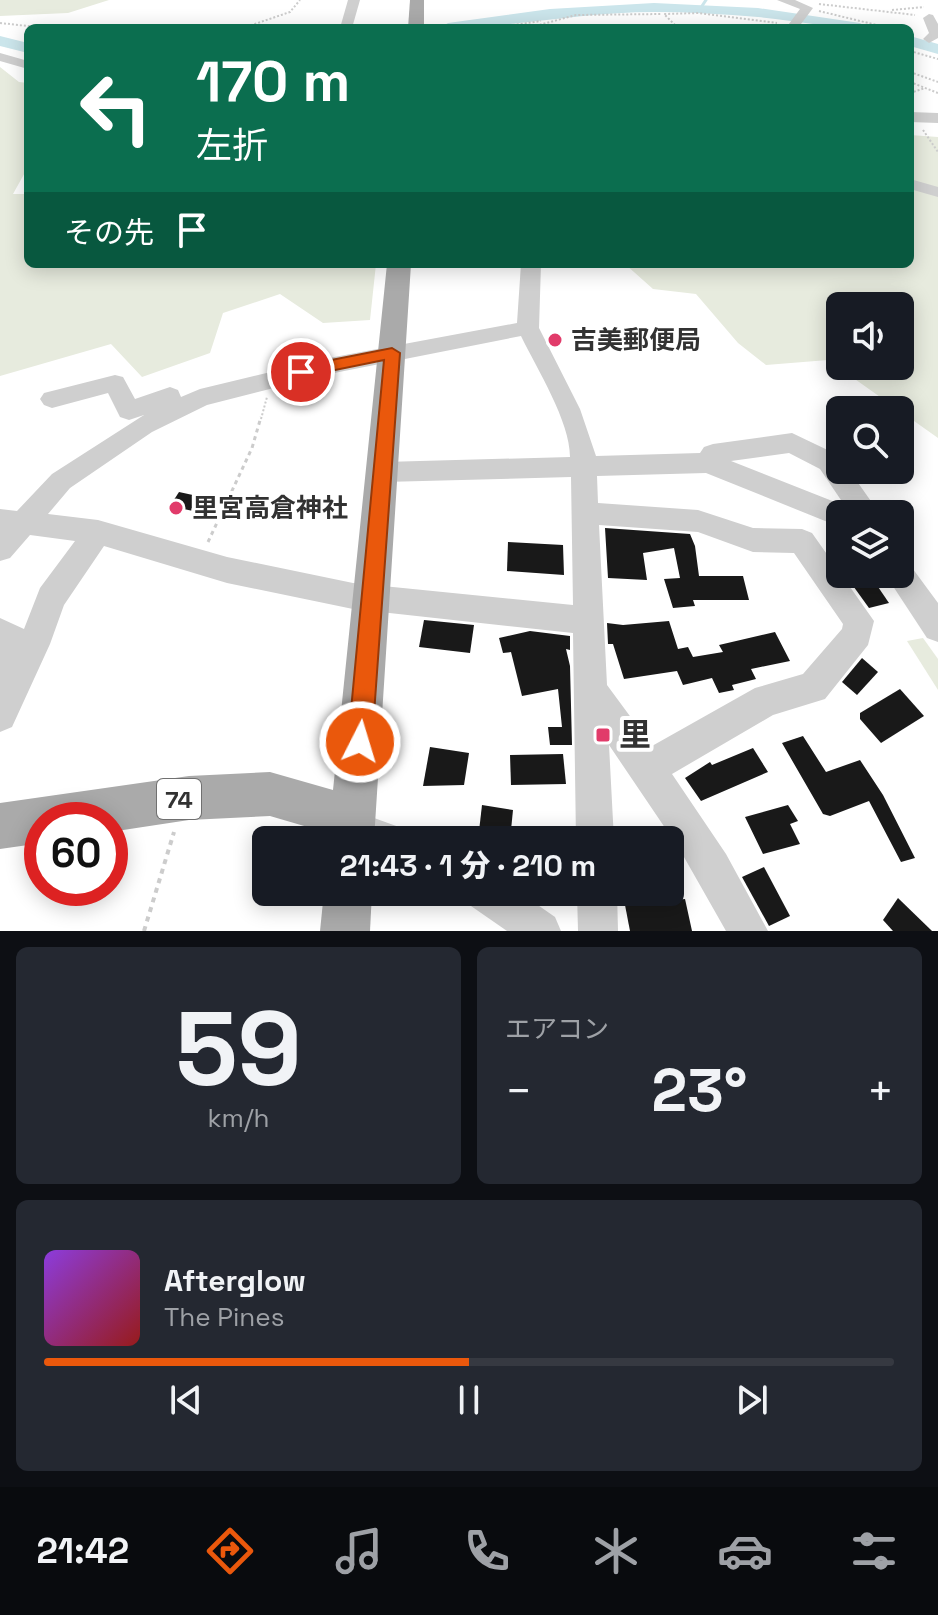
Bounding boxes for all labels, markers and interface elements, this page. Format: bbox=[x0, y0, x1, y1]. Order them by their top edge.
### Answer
text: 170 m bbox=[196, 46, 350, 117]
icon: left bbox=[64, 56, 168, 160]
text: 左折 bbox=[196, 123, 268, 169]
icon: arrive bbox=[170, 208, 214, 252]
text: その先 bbox=[64, 213, 154, 252]
map controls bbox=[826, 292, 914, 588]
button: sound bbox=[826, 292, 914, 380]
place label: 吉美郵便局 bbox=[571, 323, 701, 357]
marker: 吉美郵便局 bbox=[546, 331, 564, 349]
pin bbox=[267, 338, 335, 406]
icon: arrive bbox=[279, 350, 323, 394]
button: search bbox=[826, 396, 914, 484]
place label: 里宮高倉神社 bbox=[192, 491, 348, 525]
marker: 里宮高倉神社 bbox=[167, 499, 185, 517]
button: layers bbox=[826, 500, 914, 588]
position arrow bbox=[318, 700, 402, 784]
place label: 里 bbox=[619, 715, 651, 755]
marker: 里 bbox=[594, 726, 612, 744]
road number: 74 bbox=[157, 779, 201, 819]
speed limit sign: 60 bbox=[24, 802, 128, 906]
text: 21:43 · 1 分 · 210 m bbox=[340, 846, 596, 885]
text: 59 bbox=[175, 983, 302, 1115]
text: エアコン bbox=[505, 1012, 609, 1046]
text: 23° bbox=[652, 1052, 747, 1129]
text: − bbox=[505, 1063, 532, 1119]
text: + bbox=[867, 1063, 894, 1119]
text: km/h bbox=[208, 1101, 269, 1135]
text: Afterglow bbox=[164, 1261, 306, 1300]
text: The Pines bbox=[164, 1300, 284, 1334]
icon: previous bbox=[164, 1378, 208, 1422]
icon: pause bbox=[447, 1378, 491, 1422]
icon: next bbox=[730, 1378, 774, 1422]
icon: directions bbox=[202, 1523, 258, 1579]
icon: music bbox=[331, 1523, 387, 1579]
icon: phone bbox=[459, 1523, 515, 1579]
icon: climate bbox=[588, 1523, 644, 1579]
icon: car bbox=[717, 1523, 773, 1579]
icon: filters bbox=[846, 1523, 902, 1579]
text: 21:42 bbox=[36, 1528, 129, 1574]

